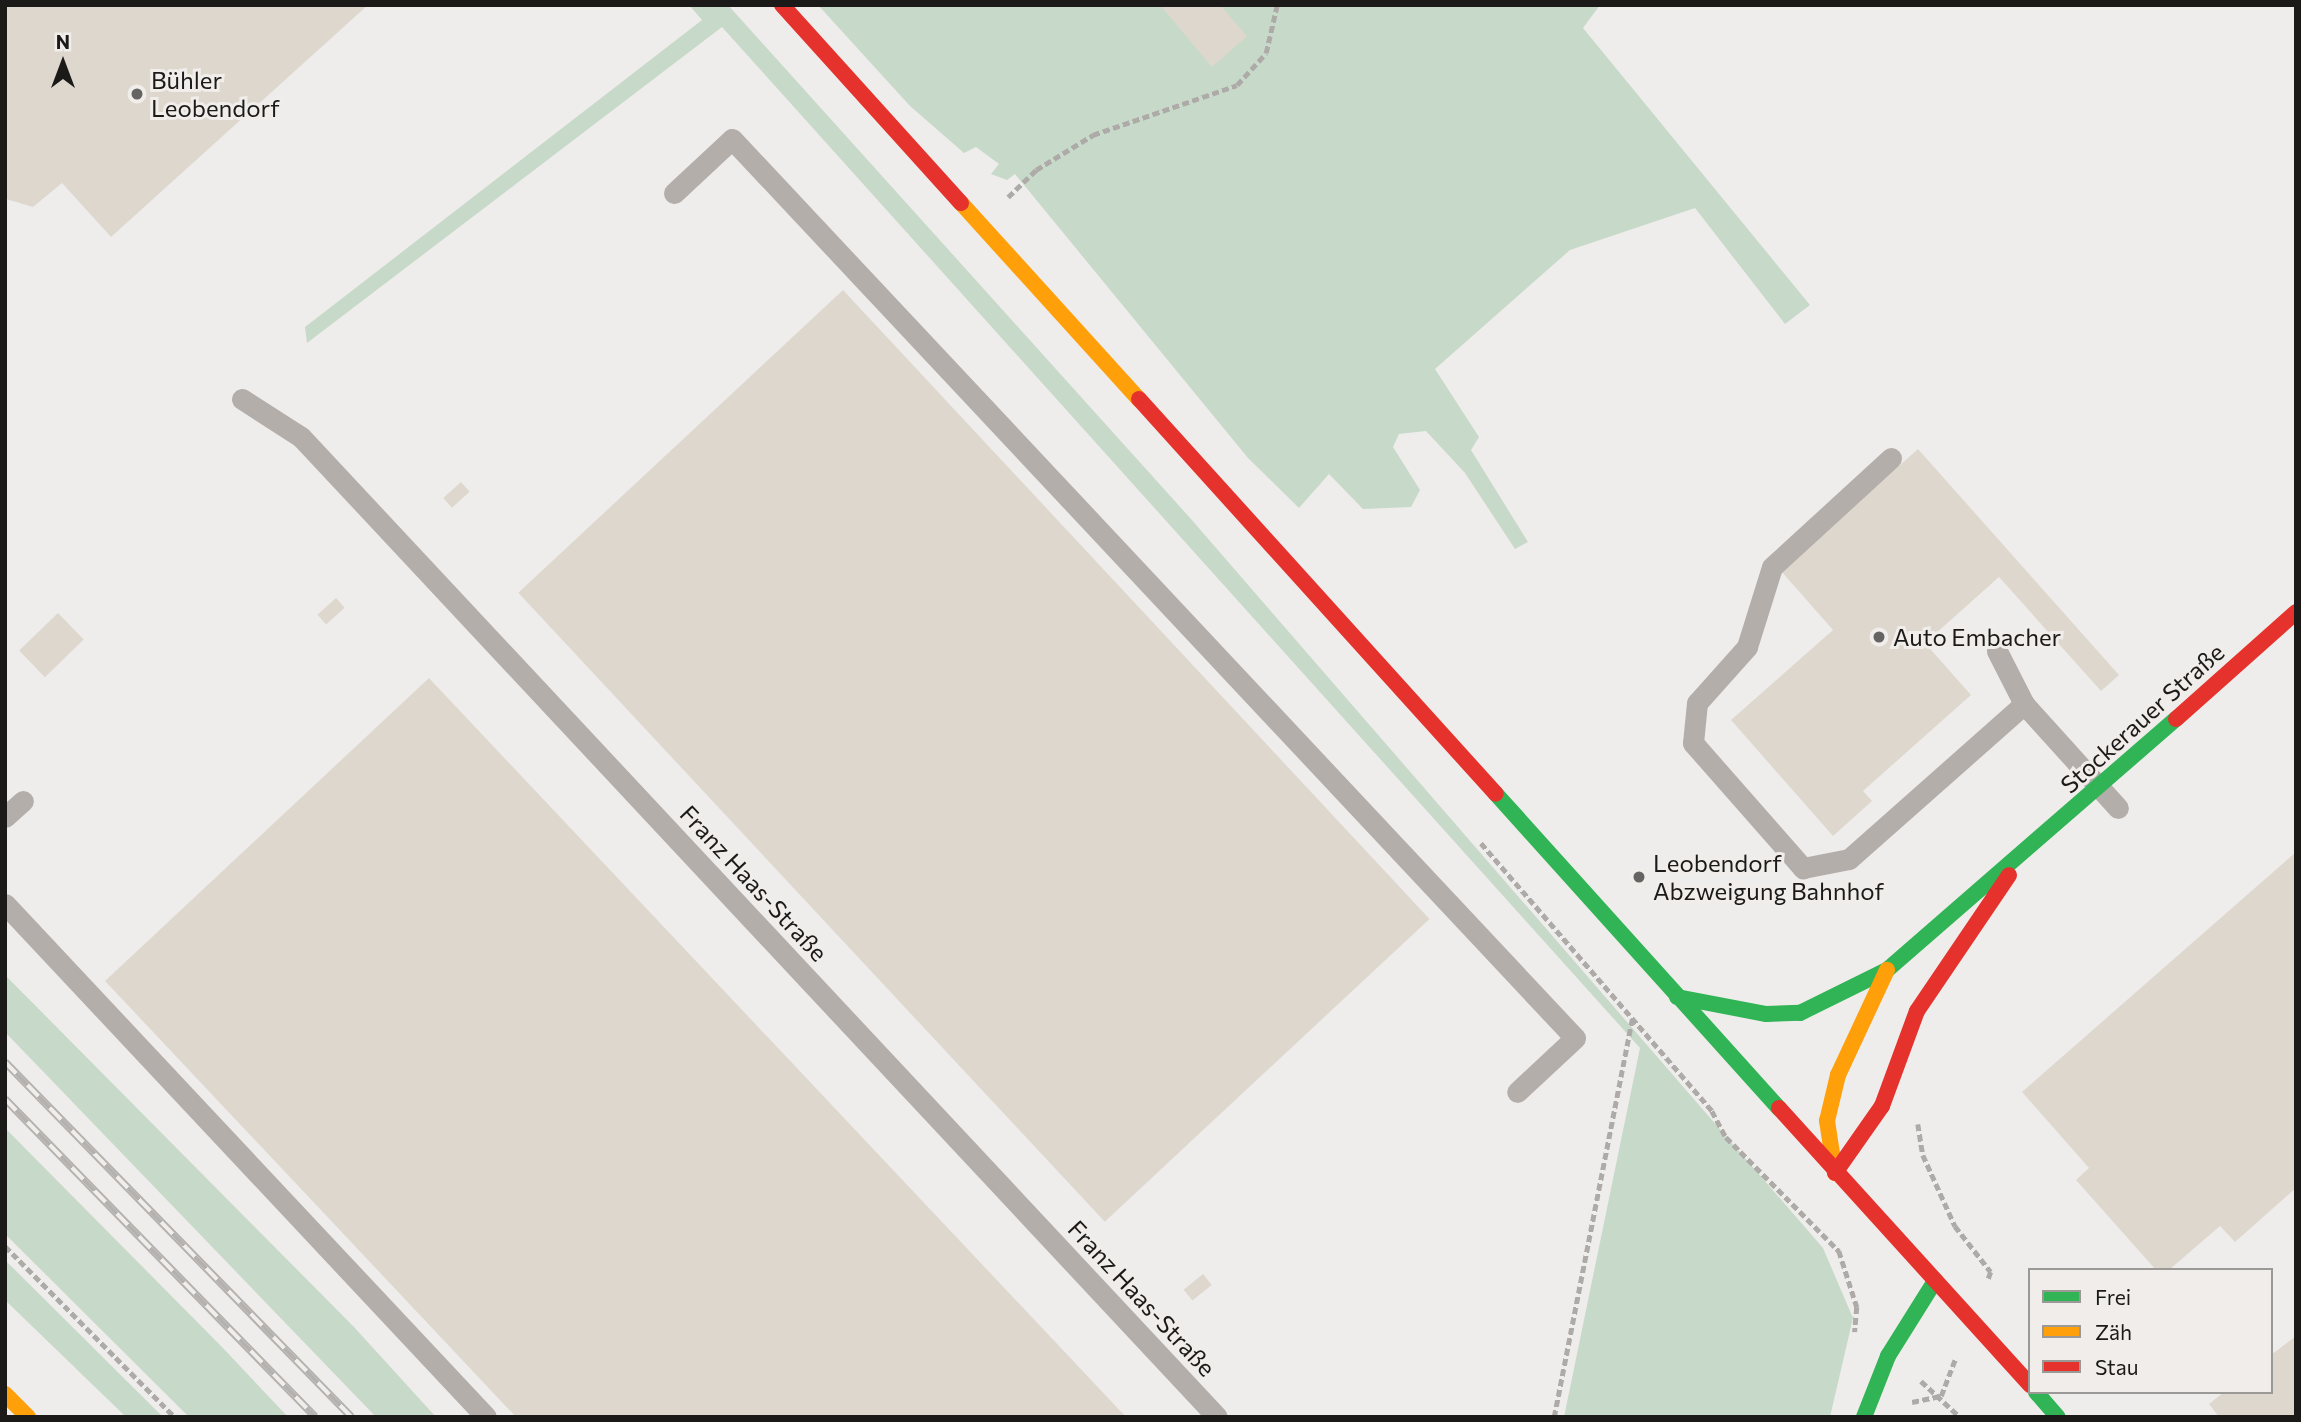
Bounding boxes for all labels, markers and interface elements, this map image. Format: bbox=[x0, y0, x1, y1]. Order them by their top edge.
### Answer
north arrow bbox=[28, 28, 98, 98]
text: N bbox=[56, 30, 70, 53]
place label: Bühler Leobendorf bbox=[151, 66, 280, 122]
marker: Bühler Leobendorf bbox=[129, 86, 145, 102]
place label: Auto Embacher bbox=[1893, 623, 2061, 651]
marker: Auto Embacher bbox=[1871, 629, 1887, 645]
street label: Stockerauer Straße bbox=[2054, 637, 2230, 799]
street label: Franz Haas-Straße bbox=[674, 799, 834, 967]
place label: Leobendorf Abzweigung Bahnhof bbox=[1653, 849, 1884, 905]
marker: Leobendorf Abzweigung Bahnhof bbox=[1631, 869, 1647, 885]
street label: Franz Haas-Straße bbox=[1062, 1214, 1222, 1382]
legend bbox=[2028, 1268, 2273, 1394]
text: Frei bbox=[2095, 1284, 2131, 1309]
text: Zäh bbox=[2095, 1319, 2132, 1344]
text: Stau bbox=[2095, 1354, 2138, 1379]

